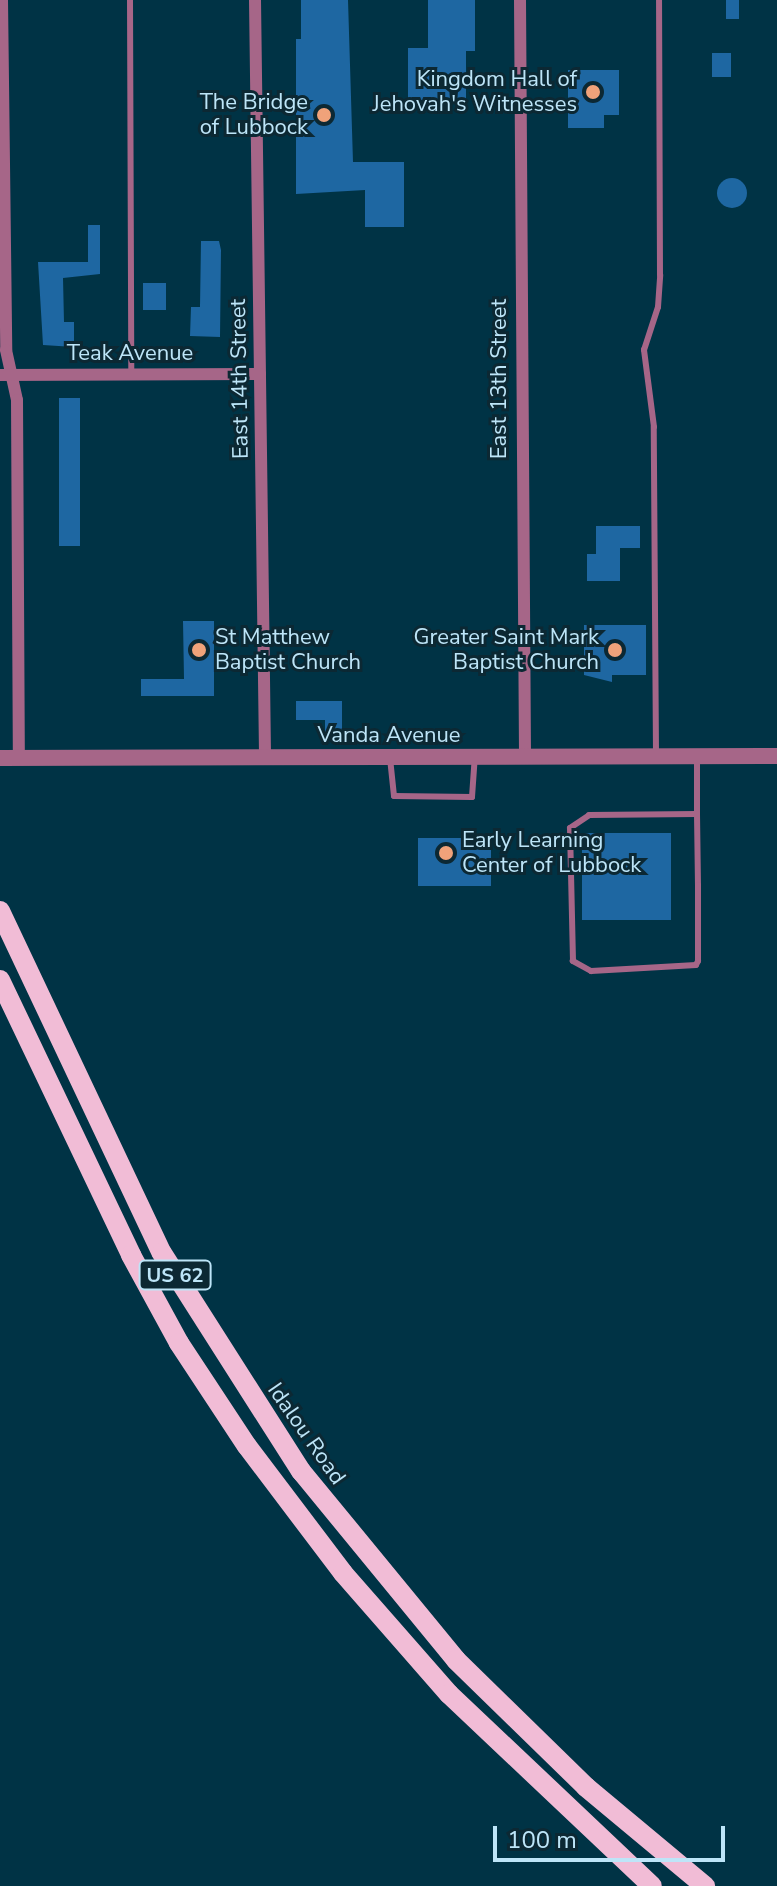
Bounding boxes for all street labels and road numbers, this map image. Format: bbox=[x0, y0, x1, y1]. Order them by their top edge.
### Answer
street label: East 14th Street bbox=[225, 299, 255, 459]
street label: East 13th Street bbox=[487, 299, 513, 459]
street label: Teak Avenue bbox=[67, 341, 193, 367]
street label: Vanda Avenue bbox=[317, 723, 461, 749]
road number: US 62 bbox=[137, 1259, 213, 1291]
street label: Idalou Road bbox=[261, 1378, 351, 1490]

